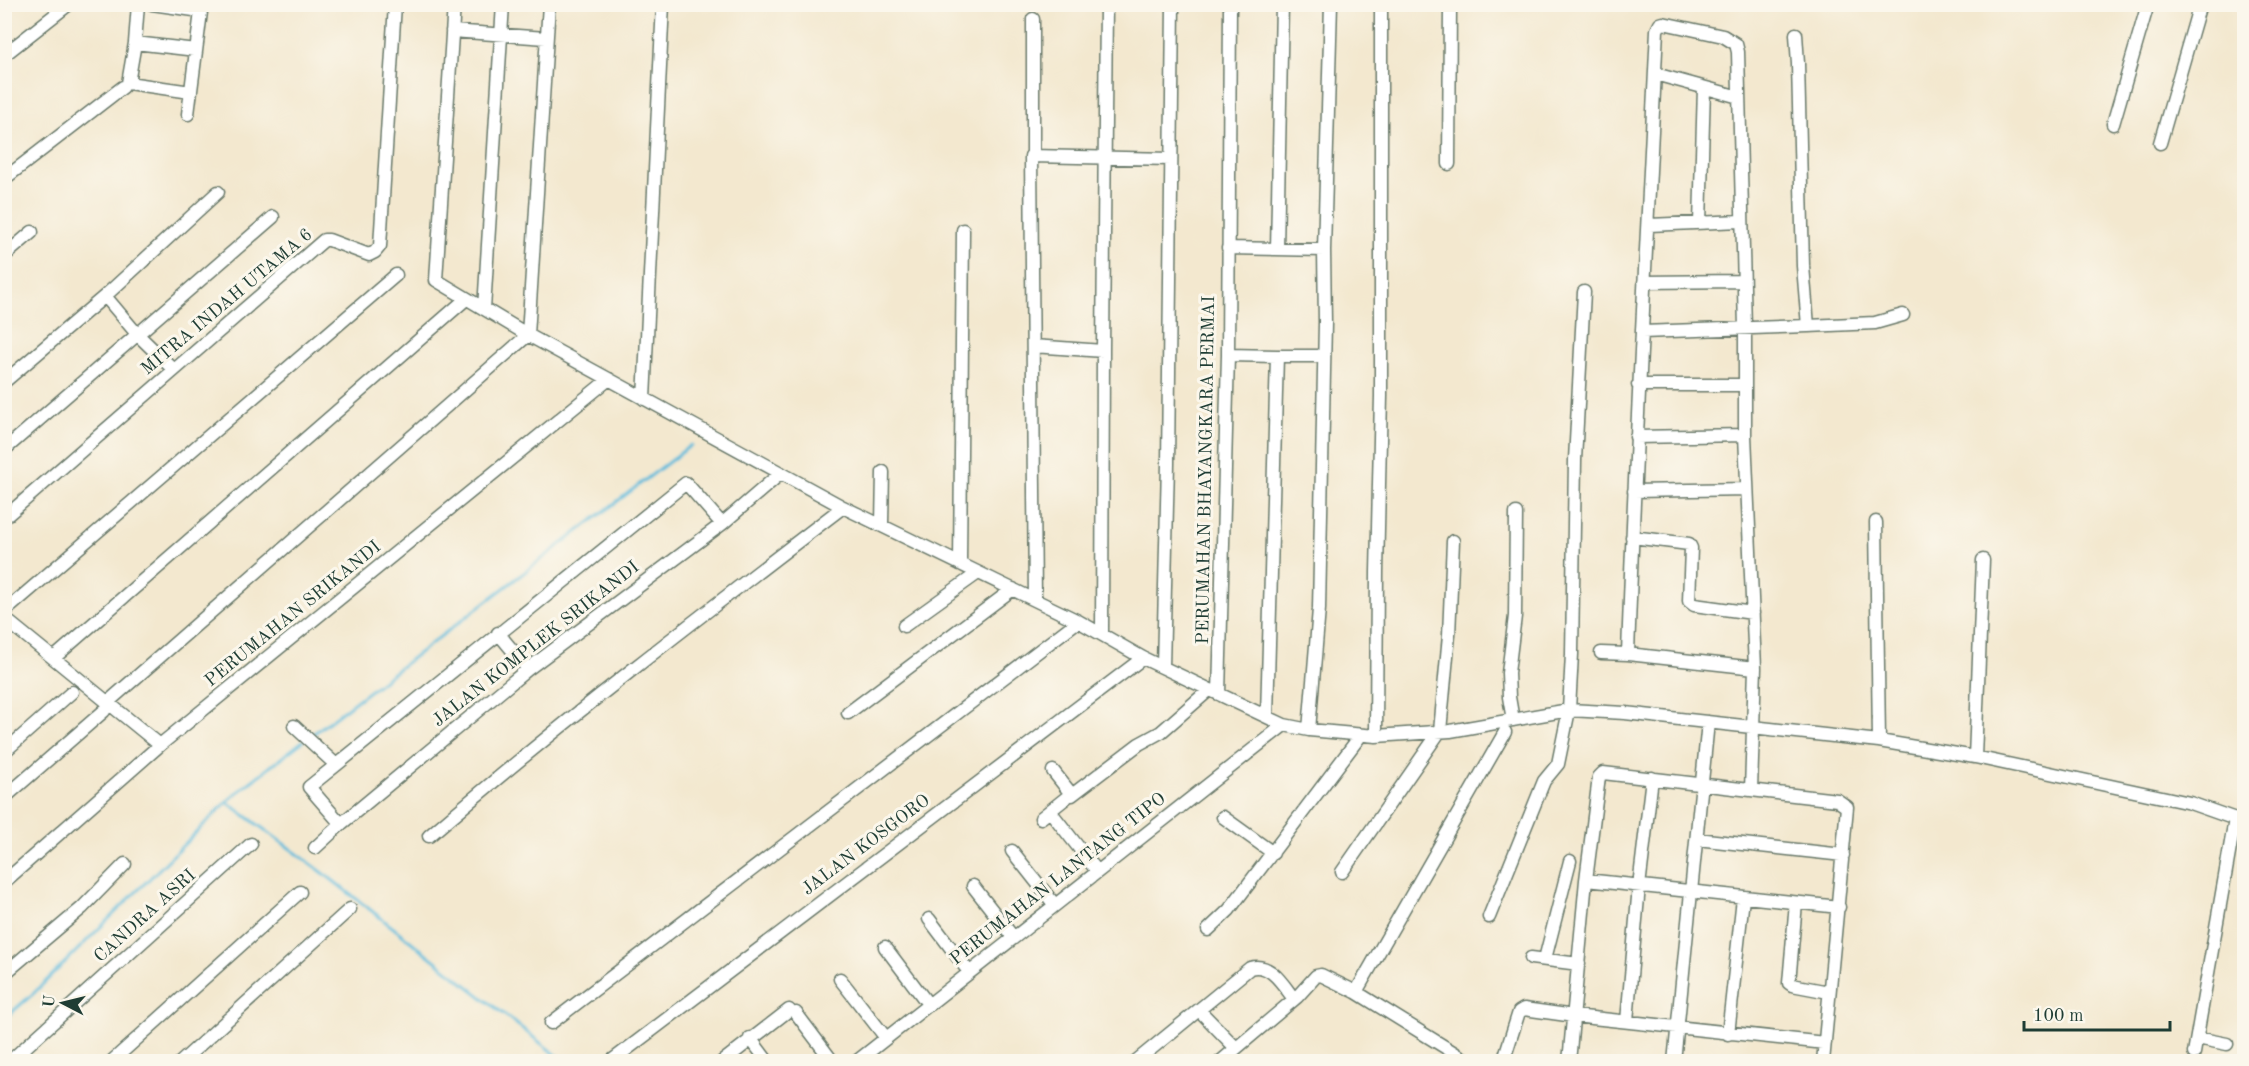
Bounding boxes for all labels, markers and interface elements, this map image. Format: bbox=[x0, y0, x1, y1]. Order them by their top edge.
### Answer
street label: MITRA INDAH UTAMA 6 bbox=[138, 225, 316, 379]
street label: PERUMAHAN BHAYANGKARA PERMAI bbox=[1194, 295, 1218, 645]
street label: PERUMAHAN SRIKANDI bbox=[202, 538, 384, 690]
street label: JALAN KOMPLEK SRIKANDI bbox=[429, 558, 643, 730]
street label: PERUMAHAN LANTANG TIPO bbox=[947, 789, 1169, 969]
street label: JALAN KOSGORO bbox=[799, 791, 933, 899]
street label: CANDRA ASRI bbox=[91, 866, 199, 966]
north arrow bbox=[33, 973, 93, 1033]
text: U bbox=[41, 994, 59, 1009]
scale bar bbox=[2024, 994, 2170, 1032]
text: 100 m bbox=[2033, 1007, 2084, 1025]

